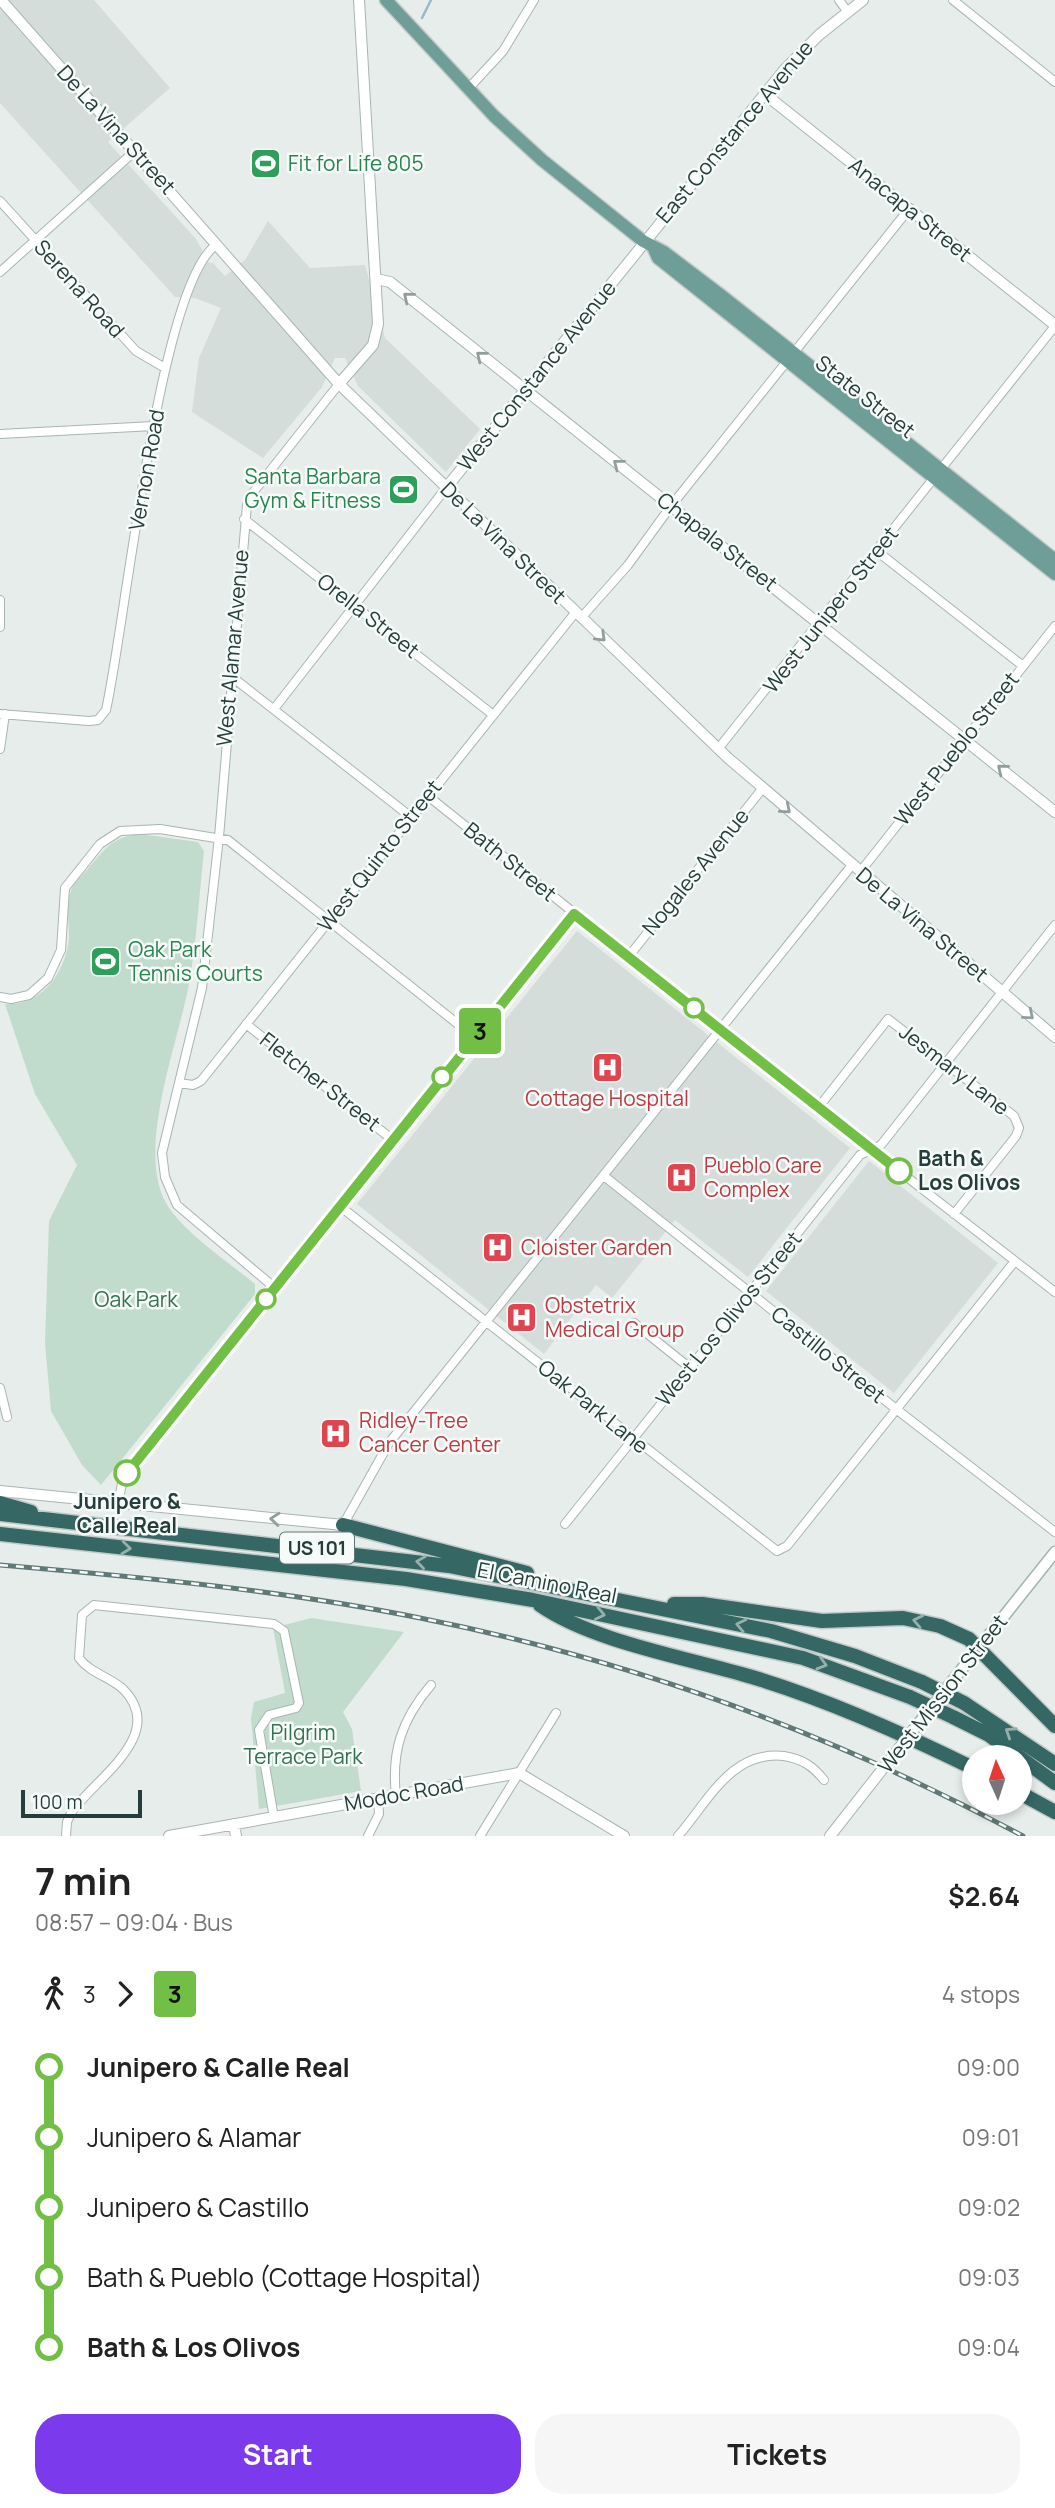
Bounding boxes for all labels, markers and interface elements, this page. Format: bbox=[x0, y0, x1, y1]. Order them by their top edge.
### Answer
street label: East Constance Avenue bbox=[649, 34, 819, 229]
street label: De La Vina Street bbox=[51, 59, 182, 200]
sports icon: Fit for Life 805 bbox=[248, 147, 282, 181]
place label: Fit for Life 805 bbox=[288, 149, 424, 177]
street label: Anacapa Street bbox=[843, 151, 978, 268]
street label: Serena Road bbox=[28, 233, 131, 343]
street label: West Constance Avenue bbox=[451, 274, 622, 476]
one-way arrow bbox=[404, 293, 417, 305]
street label: State Street bbox=[810, 348, 921, 444]
one-way arrow bbox=[477, 351, 489, 364]
street label: Vernon Road bbox=[122, 407, 170, 533]
one-way arrow bbox=[613, 459, 625, 472]
place label: Santa Barbara Gym & Fitness bbox=[245, 462, 381, 514]
sports icon: Santa Barbara Gym & Fitness bbox=[387, 472, 421, 506]
street label: De La Vina Street bbox=[435, 475, 573, 609]
street label: Chapala Street bbox=[652, 485, 784, 597]
street label: West Junipero Street bbox=[756, 520, 904, 698]
street label: West Alamar Avenue bbox=[209, 548, 255, 747]
street label: Orella Street bbox=[312, 567, 425, 664]
one-way arrow bbox=[593, 629, 606, 642]
street label: West Pueblo Street bbox=[888, 666, 1025, 831]
one-way arrow bbox=[997, 765, 1009, 778]
street label: West Quinto Street bbox=[311, 774, 447, 937]
one-way arrow bbox=[777, 801, 790, 813]
street label: Nogales Avenue bbox=[636, 802, 755, 940]
street label: Bath Street bbox=[459, 815, 563, 907]
street label: De La Vina Street bbox=[851, 861, 995, 988]
place label: Oak Park Tennis Courts bbox=[128, 935, 263, 987]
sports icon: Oak Park Tennis Courts bbox=[88, 945, 122, 979]
unlabelled marker bbox=[684, 998, 704, 1018]
one-way arrow bbox=[1020, 1007, 1033, 1019]
line badge: 3 bbox=[457, 1008, 503, 1054]
text: 3 bbox=[473, 1014, 487, 1047]
street label: Jesmary Lane bbox=[894, 1017, 1015, 1121]
street label: Fletcher Street bbox=[255, 1025, 387, 1137]
hospital icon: Cottage Hospital bbox=[590, 1050, 624, 1084]
unlabelled marker bbox=[432, 1067, 452, 1087]
place label: Cottage Hospital bbox=[525, 1084, 689, 1112]
place label: Bath & Los Olivos bbox=[918, 1144, 1020, 1196]
place label: Pueblo Care Complex bbox=[704, 1151, 822, 1203]
marker: Bath & Los Olivos bbox=[886, 1158, 912, 1184]
hospital icon: Pueblo Care Complex bbox=[664, 1161, 698, 1195]
street label: West Los Olivos Street bbox=[649, 1225, 807, 1412]
hospital icon: Cloister Garden bbox=[481, 1231, 515, 1265]
place label: Cloister Garden bbox=[521, 1233, 672, 1261]
park label: Oak Park bbox=[94, 1285, 178, 1313]
unlabelled marker bbox=[256, 1289, 276, 1309]
place label: Obstetrix Medical Group bbox=[545, 1291, 684, 1343]
street label: Castillo Street bbox=[766, 1300, 892, 1409]
hospital icon: Obstetrix Medical Group bbox=[505, 1301, 539, 1335]
street label: Oak Park Lane bbox=[533, 1353, 655, 1459]
place label: Ridley-Tree Cancer Center bbox=[359, 1406, 501, 1458]
hospital icon: Ridley-Tree Cancer Center bbox=[319, 1416, 353, 1450]
marker: Junipero & Calle Real bbox=[114, 1460, 140, 1486]
place label: Junipero & Calle Real bbox=[73, 1487, 181, 1539]
one-way arrow bbox=[269, 1512, 280, 1527]
road number: US 101 bbox=[280, 1532, 354, 1564]
one-way arrow bbox=[121, 1540, 132, 1555]
one-way arrow bbox=[415, 1554, 427, 1569]
street label: El Camino Real bbox=[475, 1555, 619, 1609]
one-way arrow bbox=[594, 1606, 606, 1621]
street label: West Mission Street bbox=[871, 1608, 1013, 1779]
one-way arrow bbox=[912, 1615, 924, 1630]
one-way arrow bbox=[735, 1618, 747, 1633]
one-way arrow bbox=[816, 1655, 828, 1670]
park label: Pilgrim Terrace Park bbox=[243, 1718, 363, 1770]
one-way arrow bbox=[1005, 1727, 1018, 1740]
north arrow bbox=[962, 1745, 1032, 1815]
map controls bbox=[962, 1745, 1032, 1815]
street label: Modoc Road bbox=[342, 1769, 466, 1817]
scale bar bbox=[21, 1787, 142, 1819]
text: 100 m bbox=[32, 1789, 83, 1815]
text: 7 min bbox=[35, 1854, 131, 1906]
text: $2.64 bbox=[948, 1878, 1020, 1914]
text: 08:57 – 09:04 · Bus bbox=[35, 1906, 233, 1938]
icon: walk bbox=[35, 1975, 73, 2013]
icon: forward bbox=[106, 1975, 144, 2013]
text: 3 bbox=[168, 1977, 182, 2010]
text: 3 bbox=[83, 1978, 96, 2010]
text: 4 stops bbox=[942, 1978, 1020, 2010]
text: Junipero & Calle Real bbox=[87, 2049, 350, 2085]
text: 09:00 bbox=[957, 2051, 1020, 2083]
text: Junipero & Alamar bbox=[87, 2119, 301, 2155]
text: 09:01 bbox=[962, 2121, 1020, 2153]
text: Junipero & Castillo bbox=[87, 2189, 309, 2225]
text: 09:02 bbox=[958, 2191, 1020, 2223]
text: Bath & Pueblo (Cottage Hospital) bbox=[87, 2259, 483, 2295]
text: 09:03 bbox=[958, 2261, 1020, 2293]
text: Bath & Los Olivos bbox=[87, 2329, 300, 2365]
text: 09:04 bbox=[957, 2331, 1020, 2363]
button: Start bbox=[35, 2414, 521, 2494]
button: Tickets bbox=[535, 2414, 1020, 2494]

